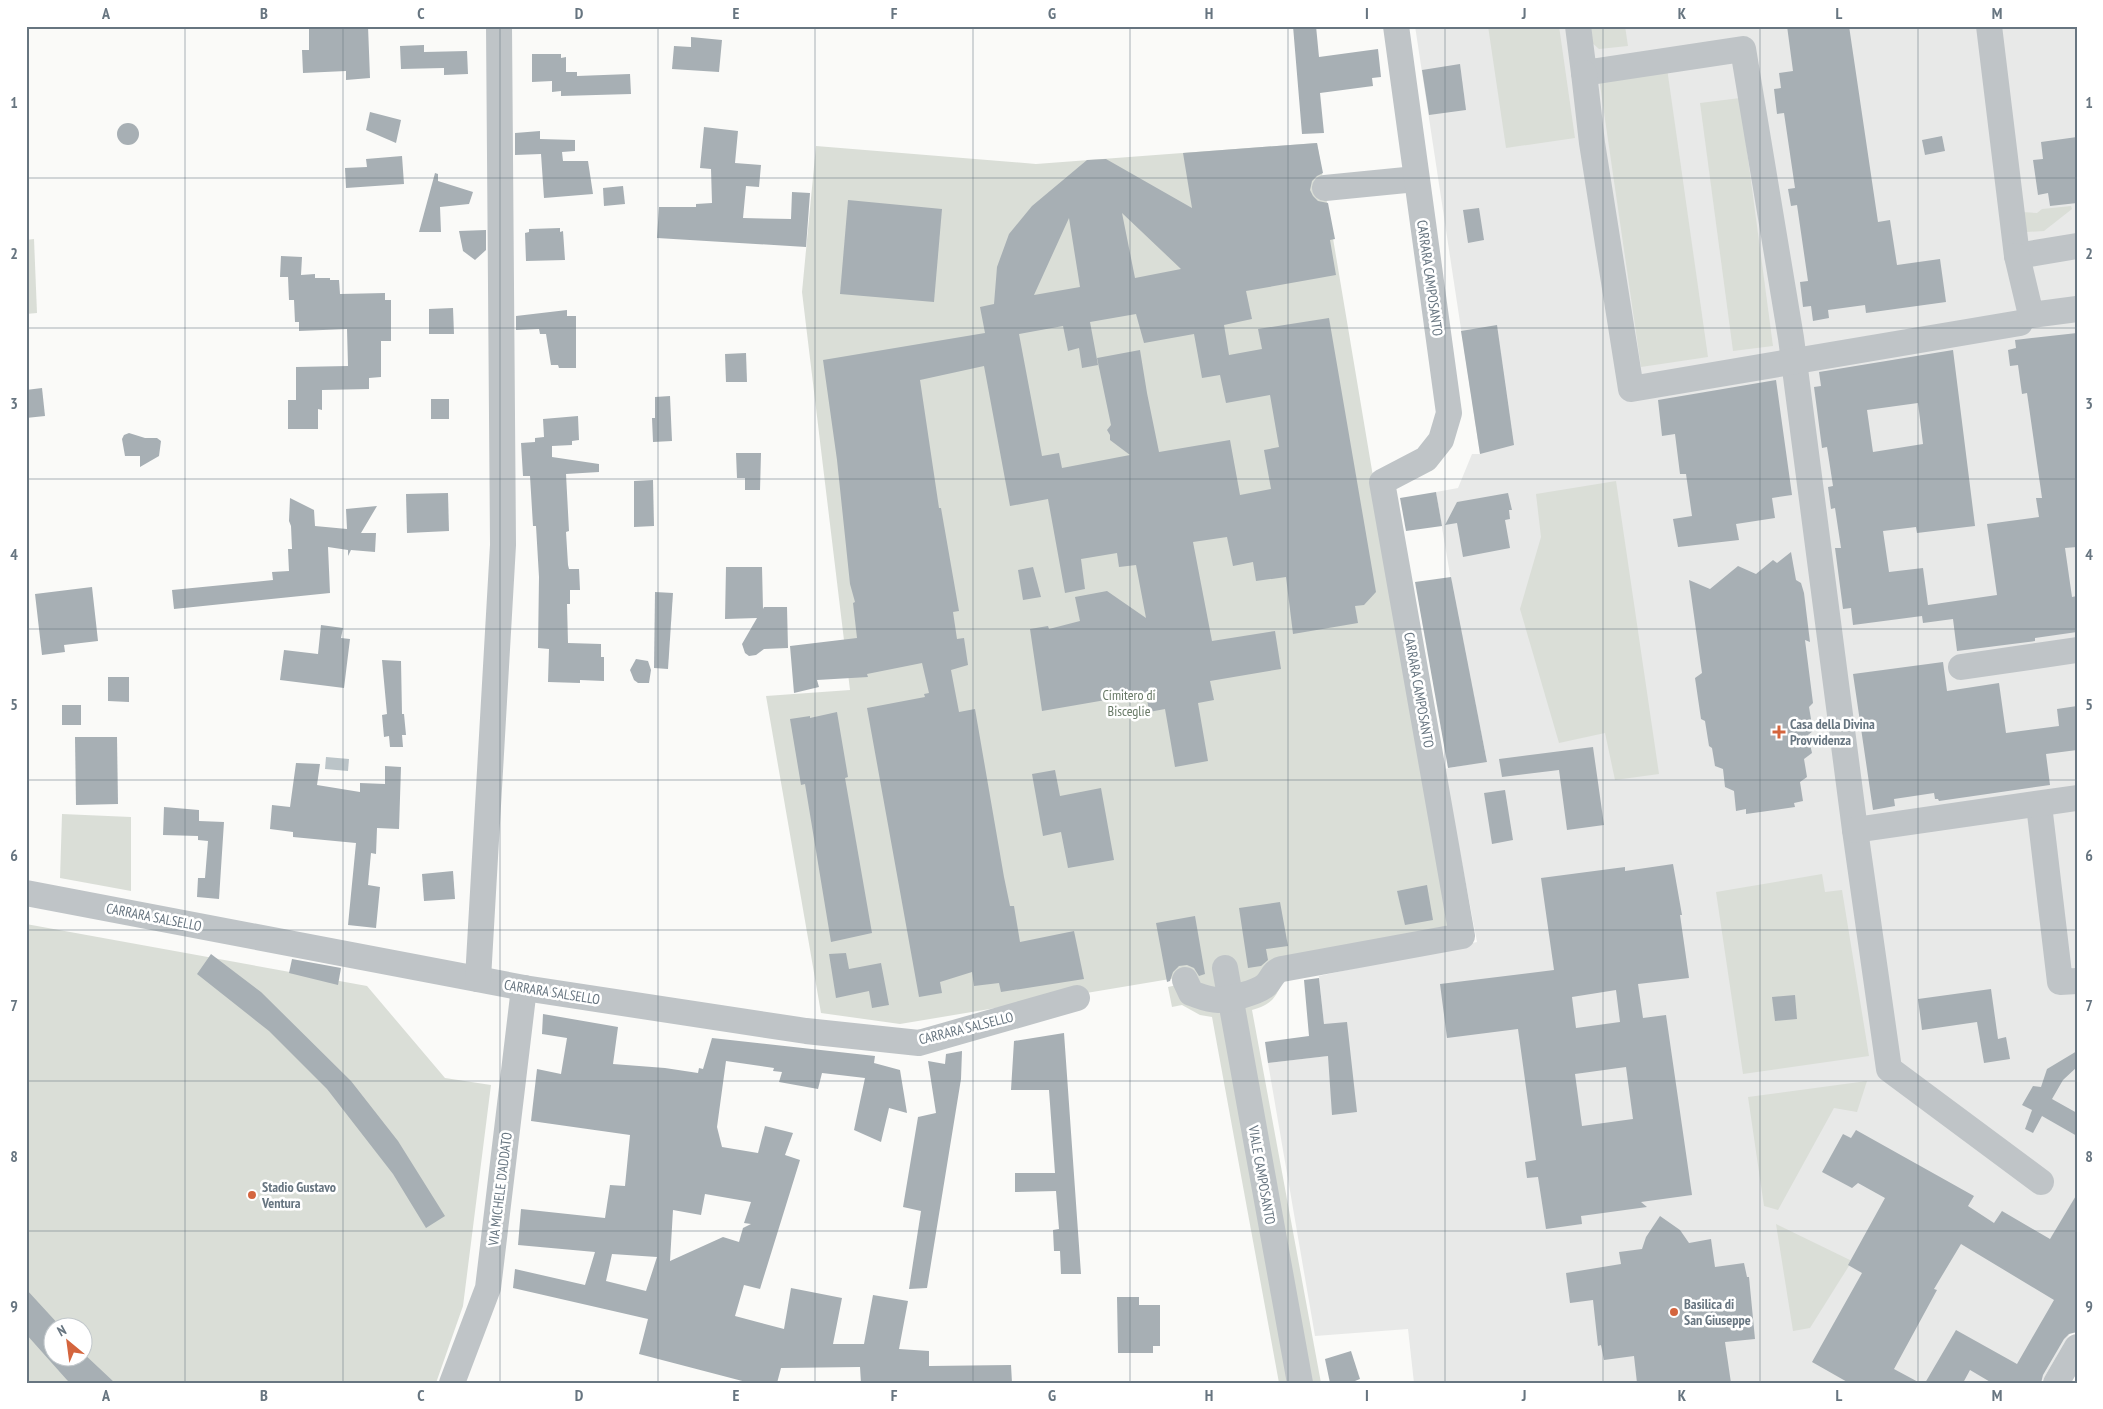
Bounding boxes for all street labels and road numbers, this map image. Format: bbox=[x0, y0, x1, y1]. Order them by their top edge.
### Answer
street label: CARRARA CAMPOSANTO bbox=[1413, 219, 1447, 337]
street label: CARRARA CAMPOSANTO bbox=[1400, 631, 1438, 749]
street label: CARRARA SALSELLO bbox=[105, 899, 204, 935]
street label: CARRARA SALSELLO bbox=[503, 976, 602, 1009]
street label: CARRARA SALSELLO bbox=[917, 1007, 1015, 1048]
street label: VIALE CAMPOSANTO bbox=[1244, 1123, 1280, 1226]
street label: VIA MICHELE D'ADDATO bbox=[484, 1131, 516, 1248]

